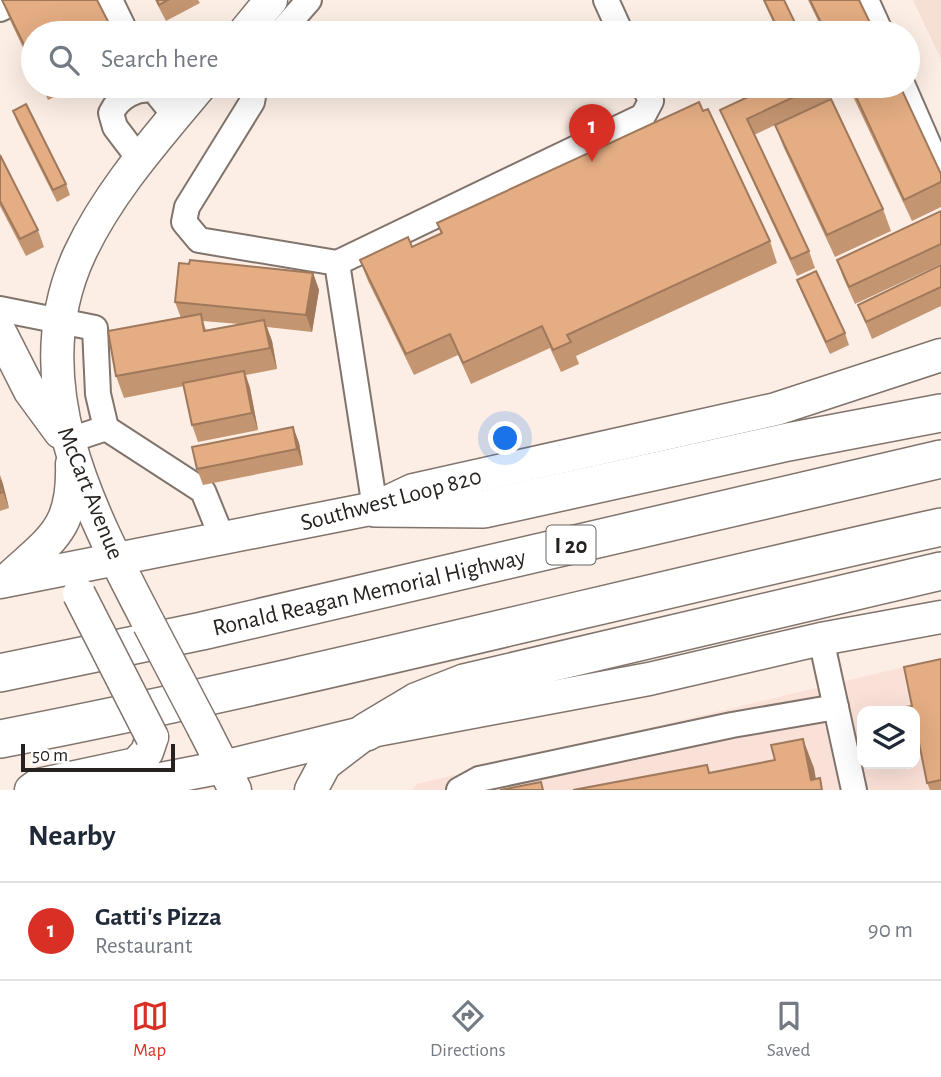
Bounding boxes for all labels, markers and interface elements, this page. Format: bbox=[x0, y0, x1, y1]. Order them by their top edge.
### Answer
search box bbox=[21, 21, 920, 98]
icon: search bbox=[45, 41, 83, 79]
text: Search here bbox=[101, 46, 219, 72]
pin: 1 bbox=[569, 104, 615, 162]
your location bbox=[488, 421, 522, 455]
street label: McCart Avenue bbox=[53, 424, 127, 563]
street label: Southwest Loop 820 bbox=[298, 464, 484, 536]
road number: I 20 bbox=[546, 526, 596, 565]
street label: Ronald Reagan Memorial Highway bbox=[210, 545, 528, 641]
map controls bbox=[857, 706, 920, 769]
button: layers bbox=[857, 706, 920, 769]
scale bar bbox=[21, 741, 175, 773]
text: 50 m bbox=[32, 746, 68, 765]
text: Nearby bbox=[28, 821, 116, 851]
text: Gatti's Pizza bbox=[95, 904, 222, 930]
text: 1 bbox=[47, 919, 55, 942]
text: 90 m bbox=[868, 919, 913, 942]
text: Restaurant bbox=[95, 935, 192, 958]
tab: Map bbox=[131, 997, 169, 1062]
tab: Directions bbox=[430, 997, 506, 1062]
tab: Saved bbox=[767, 997, 810, 1062]

